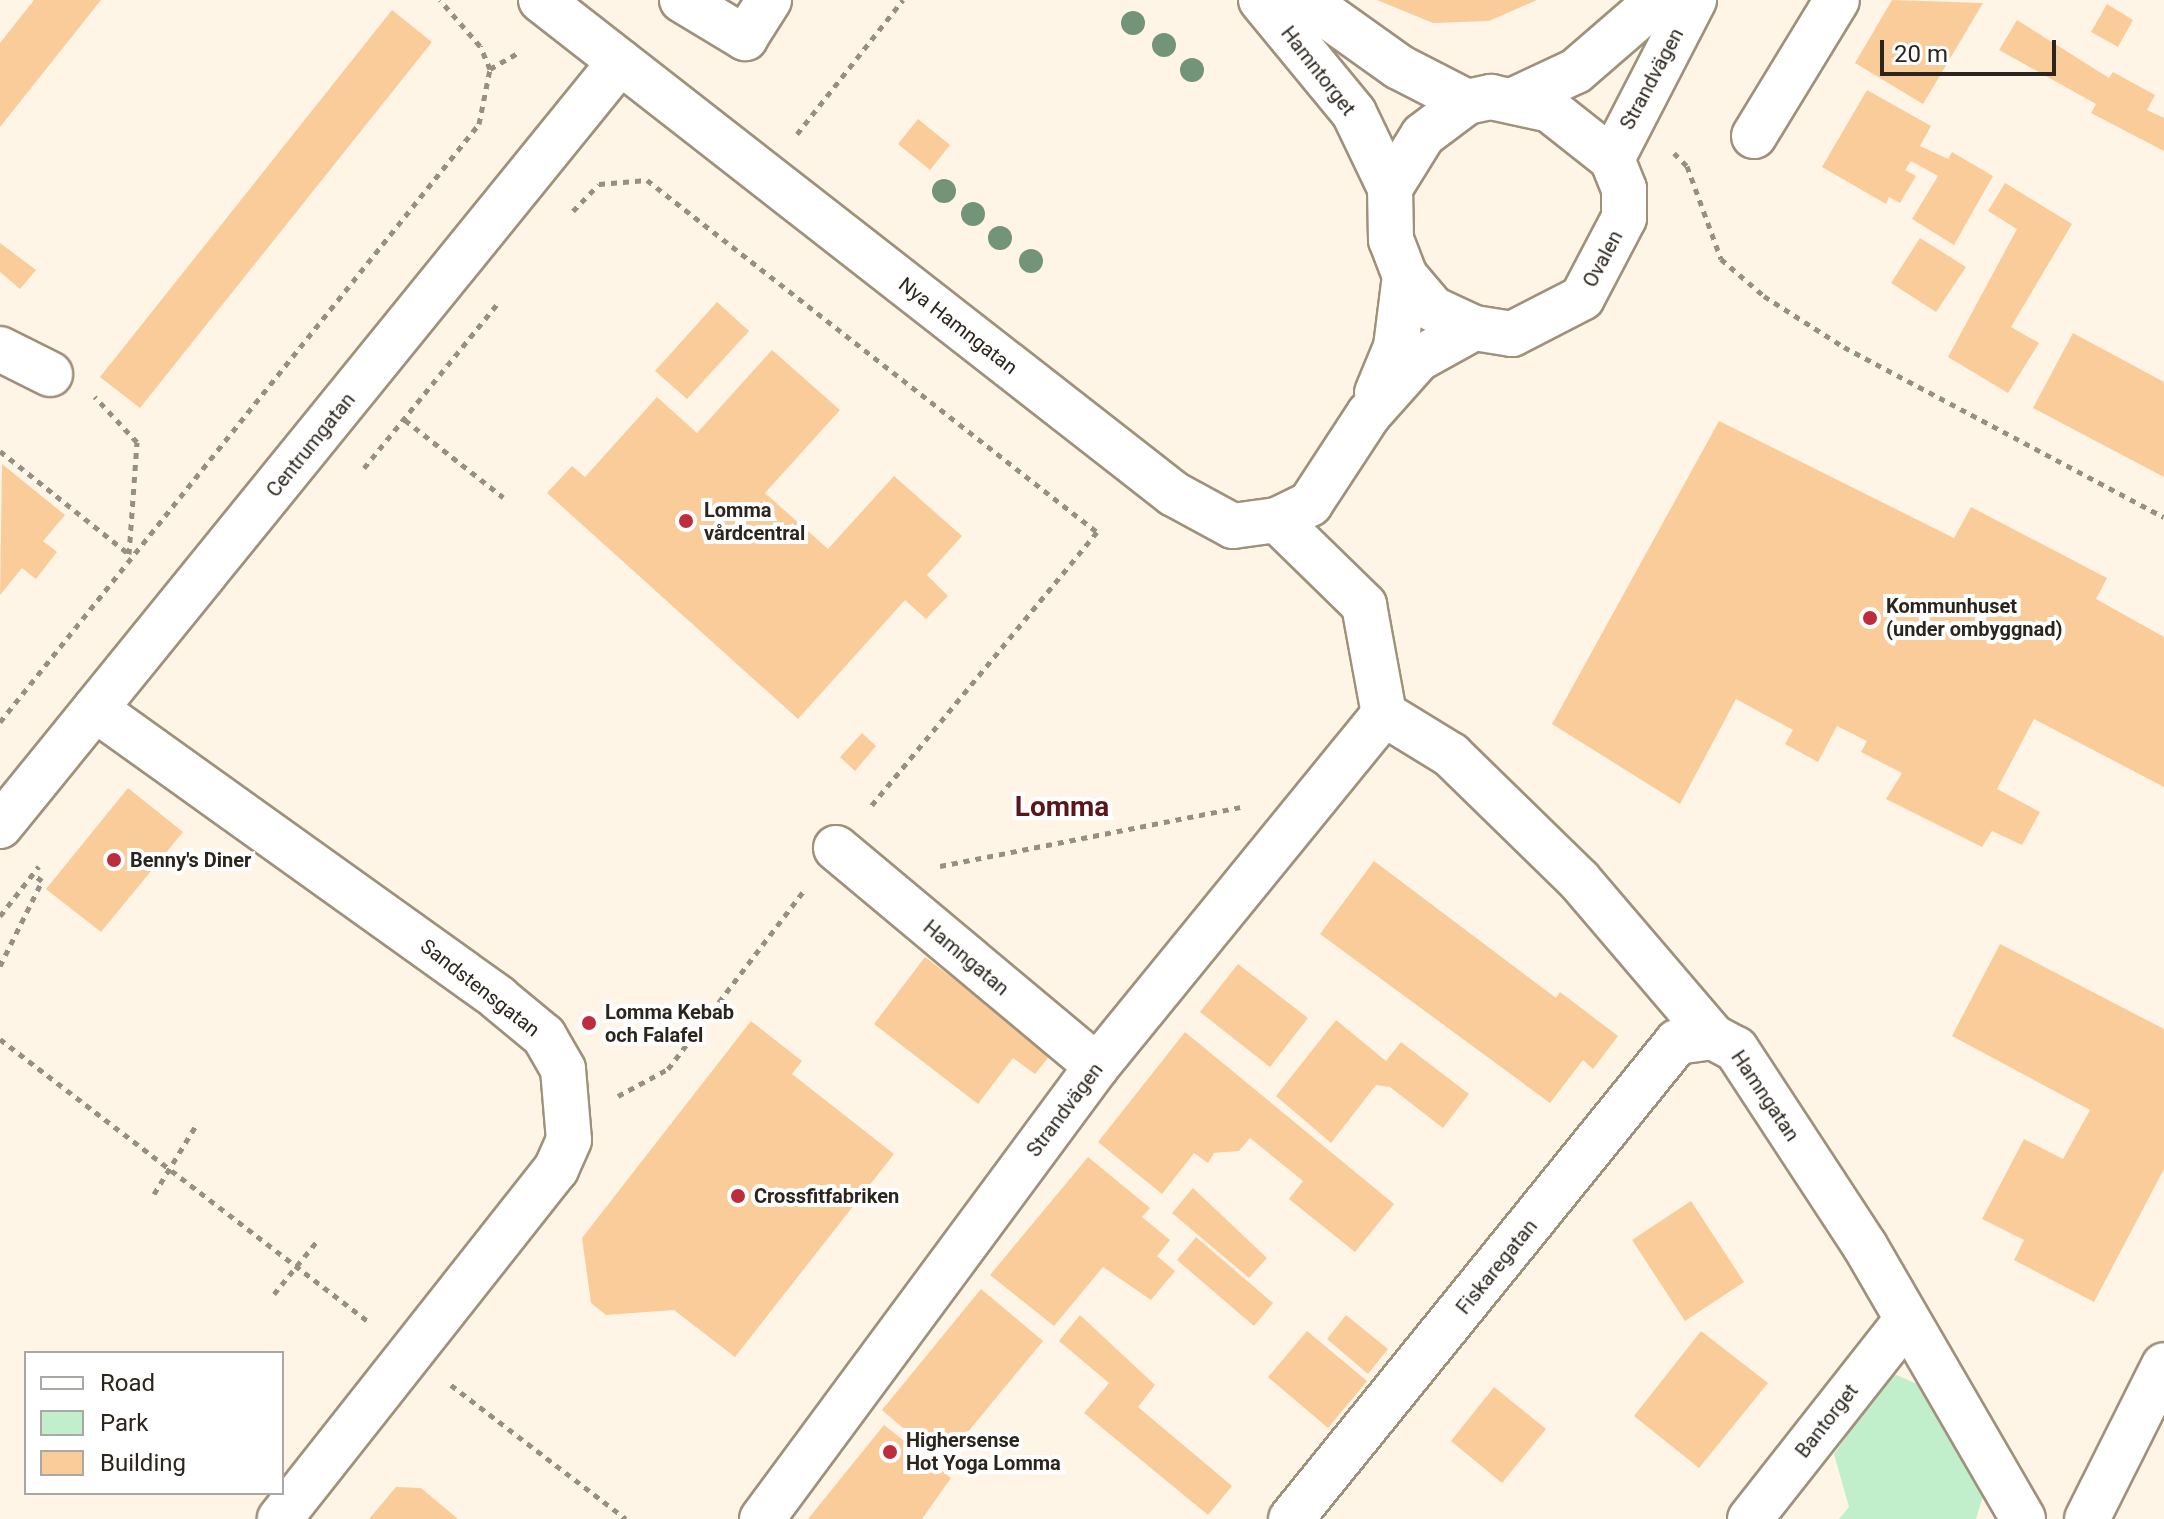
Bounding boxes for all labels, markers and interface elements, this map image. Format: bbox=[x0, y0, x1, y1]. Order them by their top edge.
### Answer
street label: Hamntorget bbox=[1276, 22, 1360, 120]
street label: Strandvägen bbox=[1615, 24, 1689, 134]
scale bar bbox=[1884, 24, 2060, 74]
text: 20 m bbox=[1894, 40, 1948, 68]
street label: Ovalen bbox=[1578, 227, 1628, 291]
street label: Nya Hamngatan bbox=[894, 272, 1022, 380]
street label: Centrumgatan bbox=[262, 388, 360, 502]
place label: Lomma vårdcentral bbox=[704, 498, 805, 545]
marker: Lomma vårdcentral bbox=[675, 510, 697, 532]
place label: Kommunhuset (under ombyggnad) bbox=[1886, 594, 2063, 641]
marker: Kommunhuset (under ombyggnad) bbox=[1861, 609, 1879, 627]
district label: Lomma bbox=[1015, 790, 1109, 824]
place label: Benny's Diner bbox=[130, 848, 251, 872]
marker: Benny's Diner bbox=[105, 851, 123, 869]
street label: Hamngatan bbox=[918, 915, 1014, 1001]
street label: Sandstensgatan bbox=[416, 934, 544, 1042]
place label: Lomma Kebab och Falafel bbox=[605, 1000, 734, 1047]
marker: Lomma Kebab och Falafel bbox=[580, 1014, 598, 1032]
street label: Hamngatan bbox=[1726, 1046, 1804, 1146]
street label: Strandvägen bbox=[1022, 1058, 1108, 1162]
place label: Crossfitfabriken bbox=[754, 1184, 899, 1208]
marker: Crossfitfabriken bbox=[729, 1187, 747, 1205]
street label: Fiskaregatan bbox=[1451, 1215, 1543, 1319]
legend bbox=[24, 1351, 284, 1495]
text: Road bbox=[100, 1369, 155, 1397]
street label: Bantorget bbox=[1791, 1379, 1863, 1463]
text: Park bbox=[100, 1409, 148, 1437]
place label: Highersense Hot Yoga Lomma bbox=[906, 1428, 1061, 1475]
marker: Highersense Hot Yoga Lomma bbox=[881, 1443, 899, 1461]
text: Building bbox=[100, 1449, 186, 1477]

